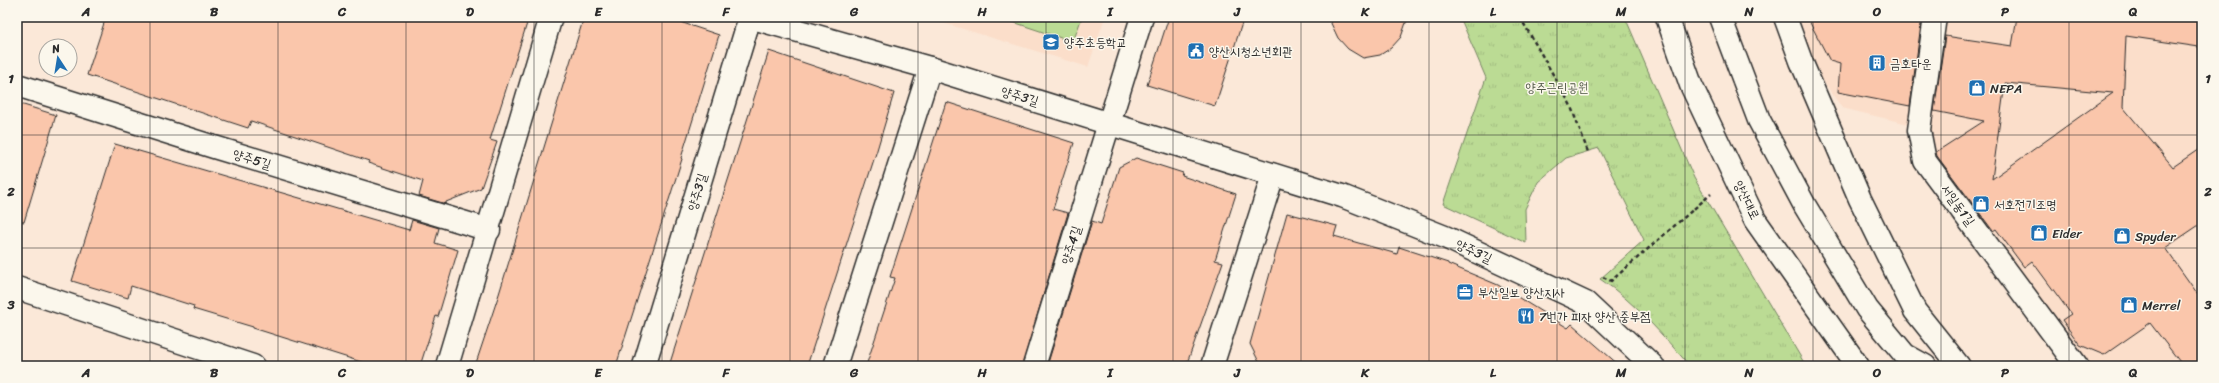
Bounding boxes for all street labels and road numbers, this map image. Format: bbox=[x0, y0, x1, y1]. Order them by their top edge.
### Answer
street label: 양주3길 bbox=[998, 79, 1042, 113]
street label: 양주5길 bbox=[230, 142, 274, 176]
street label: 양주3길 bbox=[680, 170, 714, 214]
street label: 양산대로 bbox=[1727, 176, 1767, 224]
street label: 서일동1길 bbox=[1935, 179, 1981, 231]
street label: 양주4길 bbox=[1054, 223, 1088, 267]
street label: 양주3길 bbox=[1452, 232, 1496, 270]

